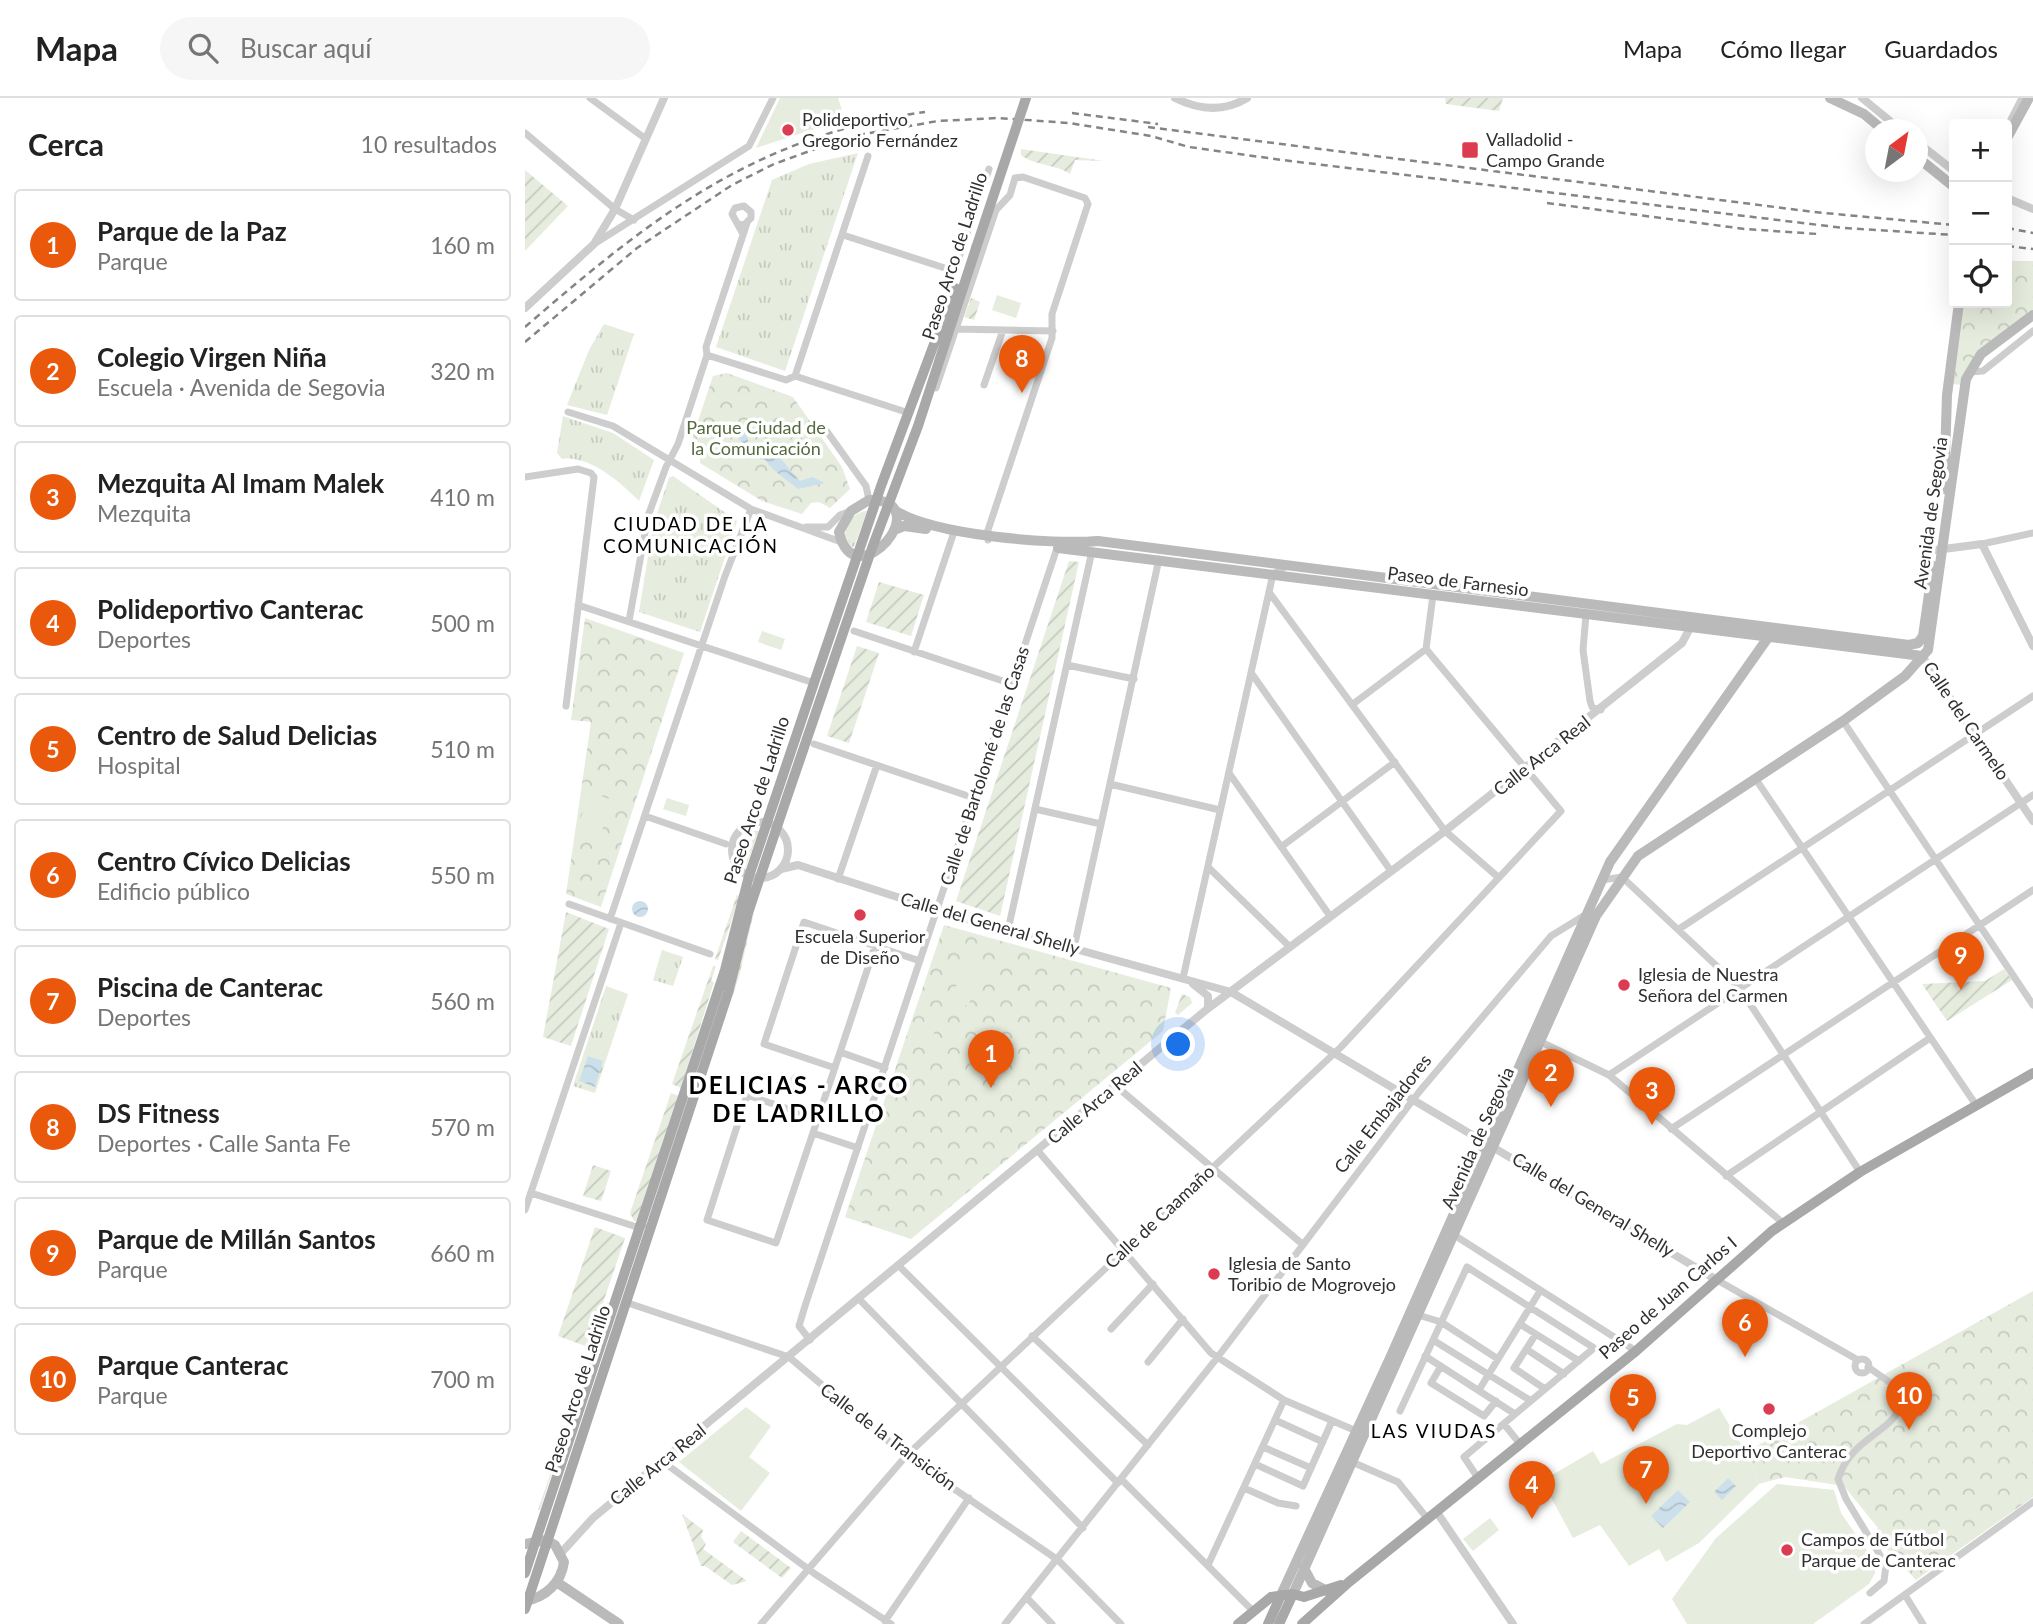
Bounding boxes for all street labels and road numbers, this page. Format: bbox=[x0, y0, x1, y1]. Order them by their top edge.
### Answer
street label: Paseo Arco de Ladrillo bbox=[917, 169, 991, 342]
street label: Avenida de Segovia bbox=[1908, 436, 1952, 590]
street label: Paseo de Farnesio bbox=[1386, 561, 1530, 601]
street label: Calle de Bartolomé de las Casas bbox=[935, 643, 1033, 888]
street label: Calle del Carmelo bbox=[1919, 657, 2015, 784]
street label: Calle Arca Real bbox=[1489, 711, 1594, 800]
street label: Paseo Arco de Ladrillo bbox=[719, 713, 793, 886]
street label: Calle del General Shelly bbox=[898, 887, 1083, 959]
street label: Calle Embajadores bbox=[1329, 1049, 1436, 1177]
street label: Calle Arca Real bbox=[1043, 1056, 1146, 1148]
street label: Avenida de Segovia bbox=[1436, 1063, 1518, 1212]
street label: Calle del General Shelly bbox=[1508, 1147, 1679, 1262]
street label: Calle de Caamaño bbox=[1100, 1160, 1219, 1273]
street label: Paseo de Juan Carlos I bbox=[1594, 1231, 1741, 1363]
street label: Paseo Arco de Ladrillo bbox=[540, 1302, 614, 1475]
street label: Calle de la Transición bbox=[816, 1378, 961, 1494]
street label: Calle Arca Real bbox=[605, 1419, 710, 1510]

